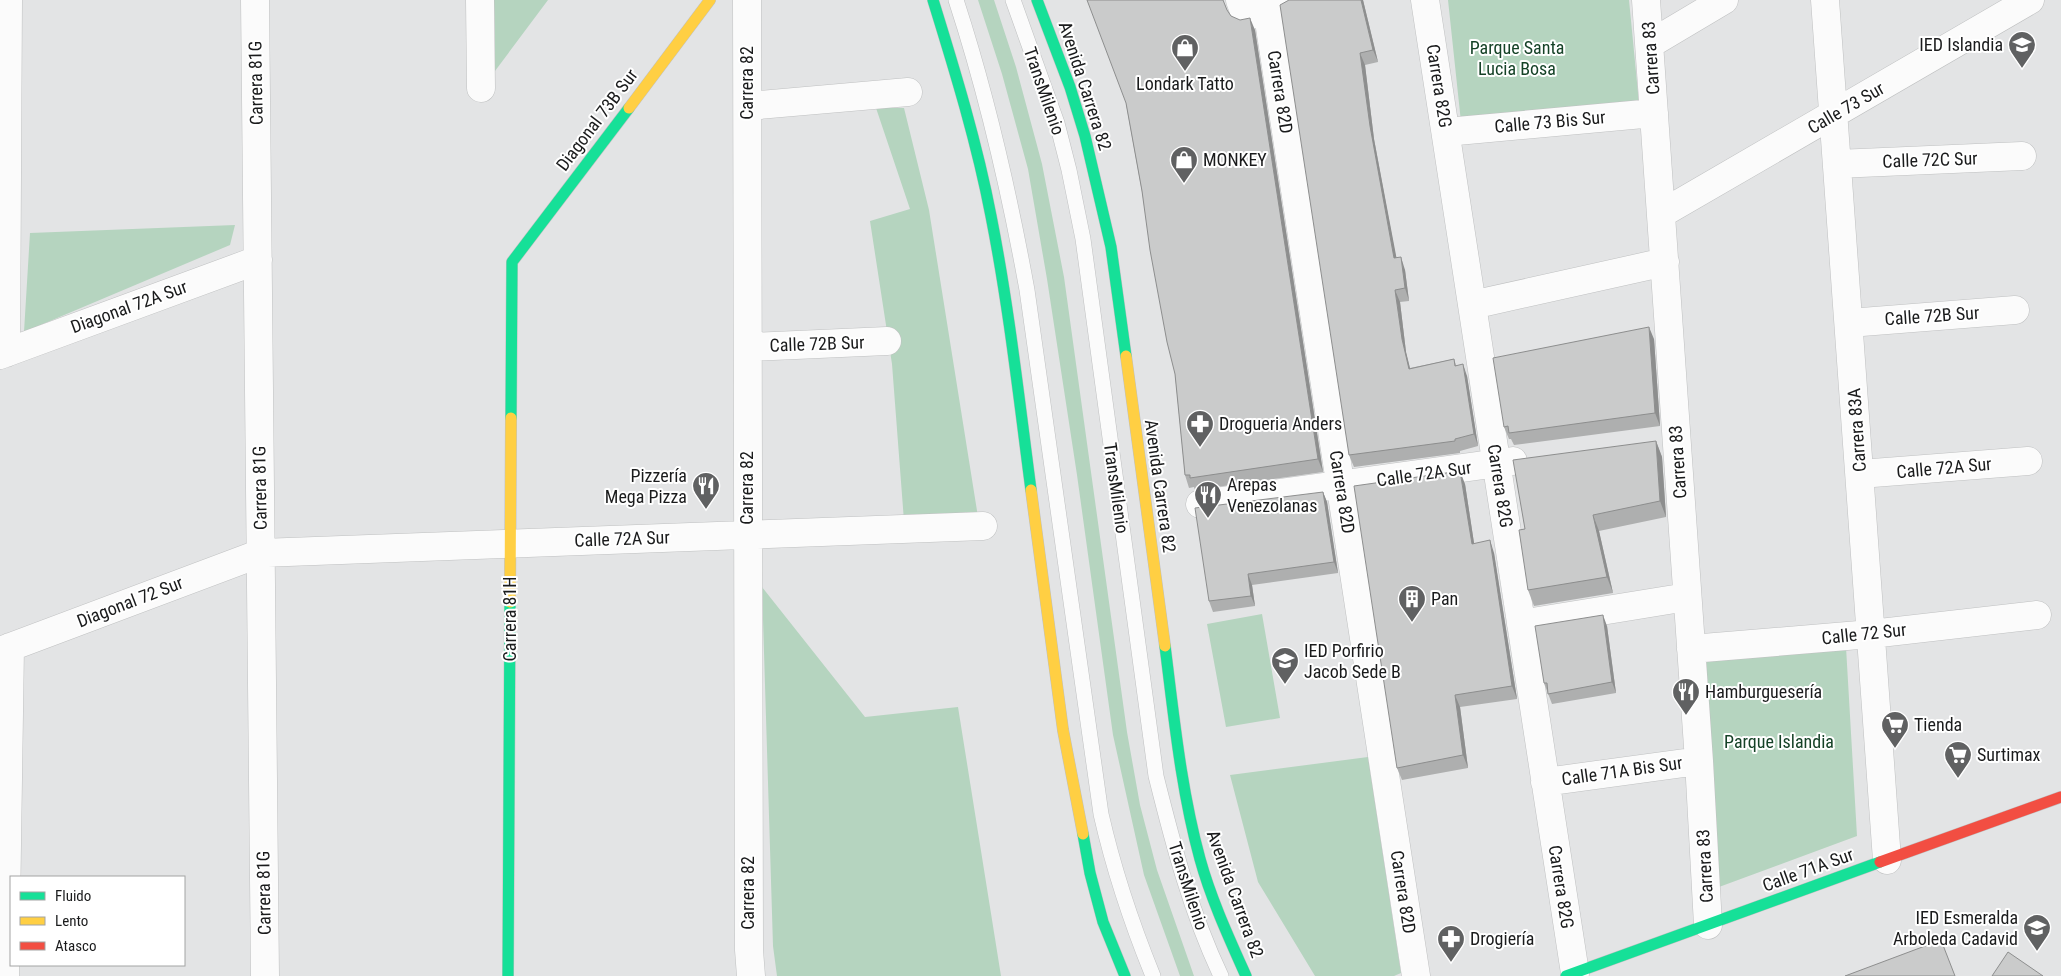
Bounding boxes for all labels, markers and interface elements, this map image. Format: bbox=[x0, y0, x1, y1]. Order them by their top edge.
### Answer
street label: Avenida Carrera 82 bbox=[1055, 19, 1116, 153]
street label: Carrera 83 bbox=[1637, 21, 1664, 96]
school or university icon: IED Islandia bbox=[2007, 30, 2037, 69]
shop icon: Londark Tatto bbox=[1170, 33, 1200, 72]
place label: IED Islandia bbox=[1919, 34, 2003, 55]
park label: Parque Santa Lucia Bosa bbox=[1470, 37, 1564, 79]
street label: Carrera 81G bbox=[244, 41, 267, 125]
street label: Carrera 82G bbox=[1423, 43, 1456, 129]
street label: TransMilenio bbox=[1020, 44, 1069, 138]
street label: Carrera 82 bbox=[736, 46, 757, 120]
street label: Carrera 82D bbox=[1264, 49, 1297, 135]
street label: Diagonal 73B Sur bbox=[552, 64, 642, 175]
place label: Londark Tatto bbox=[1136, 73, 1234, 94]
street label: Calle 73 Sur bbox=[1804, 77, 1888, 138]
street label: Calle 73 Bis Sur bbox=[1494, 106, 1607, 137]
shop icon: MONKEY bbox=[1169, 145, 1199, 184]
street label: Calle 72C Sur bbox=[1882, 147, 1978, 172]
place label: MONKEY bbox=[1203, 149, 1267, 170]
street label: Diagonal 72A Sur bbox=[68, 276, 190, 337]
street label: Calle 72B Sur bbox=[1884, 302, 1981, 329]
street label: Calle 72B Sur bbox=[769, 331, 865, 356]
street label: Carrera 83A bbox=[1843, 387, 1870, 473]
pharmacy icon: Drogueria Anders bbox=[1185, 409, 1215, 448]
place label: Drogueria Anders bbox=[1219, 413, 1342, 434]
street label: Avenida Carrera 82 bbox=[1141, 418, 1180, 554]
street label: Carrera 83 bbox=[1664, 425, 1691, 500]
street label: TransMilenio bbox=[1100, 441, 1133, 535]
street label: Carrera 82G bbox=[1484, 443, 1517, 529]
street label: Carrera 81G bbox=[248, 446, 271, 530]
street label: Carrera 82D bbox=[1326, 449, 1359, 535]
street label: Carrera 82 bbox=[736, 451, 757, 525]
street label: Calle 72A Sur bbox=[1895, 453, 1993, 482]
street label: Calle 72A Sur bbox=[1375, 456, 1473, 491]
place label: Pizzería Mega Pizza bbox=[605, 465, 687, 507]
restaurant icon: Pizzería Mega Pizza bbox=[691, 471, 721, 510]
place label: Arepas Venezolanas bbox=[1227, 474, 1317, 516]
restaurant icon: Arepas Venezolanas bbox=[1193, 480, 1223, 519]
street label: Calle 72A Sur bbox=[574, 526, 671, 551]
street label: Diagonal 72 Sur bbox=[74, 571, 186, 631]
street label: Carrera 81H bbox=[499, 577, 520, 661]
building icon: Pan bbox=[1397, 584, 1427, 623]
place label: Pan bbox=[1431, 588, 1458, 609]
street label: Calle 72 Sur bbox=[1821, 619, 1908, 648]
place label: IED Porfirio Jacob Sede B bbox=[1304, 640, 1401, 682]
school or university icon: IED Porfirio Jacob Sede B bbox=[1270, 646, 1300, 685]
restaurant icon: Hamburguesería bbox=[1671, 677, 1701, 716]
place label: Hamburguesería bbox=[1705, 681, 1822, 702]
supermarket icon: Tienda bbox=[1880, 710, 1910, 749]
place label: Tienda bbox=[1914, 714, 1962, 735]
park label: Parque Islandia bbox=[1724, 731, 1834, 752]
supermarket icon: Surtimax bbox=[1943, 740, 1973, 779]
place label: Surtimax bbox=[1977, 744, 2041, 765]
street label: Calle 71A Bis Sur bbox=[1560, 752, 1684, 789]
street label: Avenida Carrera 82 bbox=[1203, 827, 1268, 961]
street label: Carrera 83 bbox=[1692, 829, 1717, 903]
street label: TransMilenio bbox=[1164, 839, 1213, 933]
street label: Calle 71A Sur bbox=[1759, 843, 1857, 896]
street label: Carrera 82G bbox=[1545, 844, 1578, 930]
street label: Carrera 82D bbox=[1387, 849, 1420, 935]
street label: Carrera 81G bbox=[252, 851, 275, 935]
street label: Carrera 82 bbox=[737, 856, 758, 930]
legend bbox=[10, 876, 185, 966]
text: Fluido bbox=[55, 887, 91, 905]
place label: IED Esmeralda Arboleda Cadavid bbox=[1893, 907, 2018, 949]
text: Lento bbox=[55, 912, 88, 930]
school or university icon: IED Esmeralda Arboleda Cadavid bbox=[2022, 913, 2052, 952]
pharmacy icon: Drogiería bbox=[1436, 924, 1466, 963]
place label: Drogiería bbox=[1470, 928, 1534, 949]
text: Atasco bbox=[55, 937, 96, 955]

